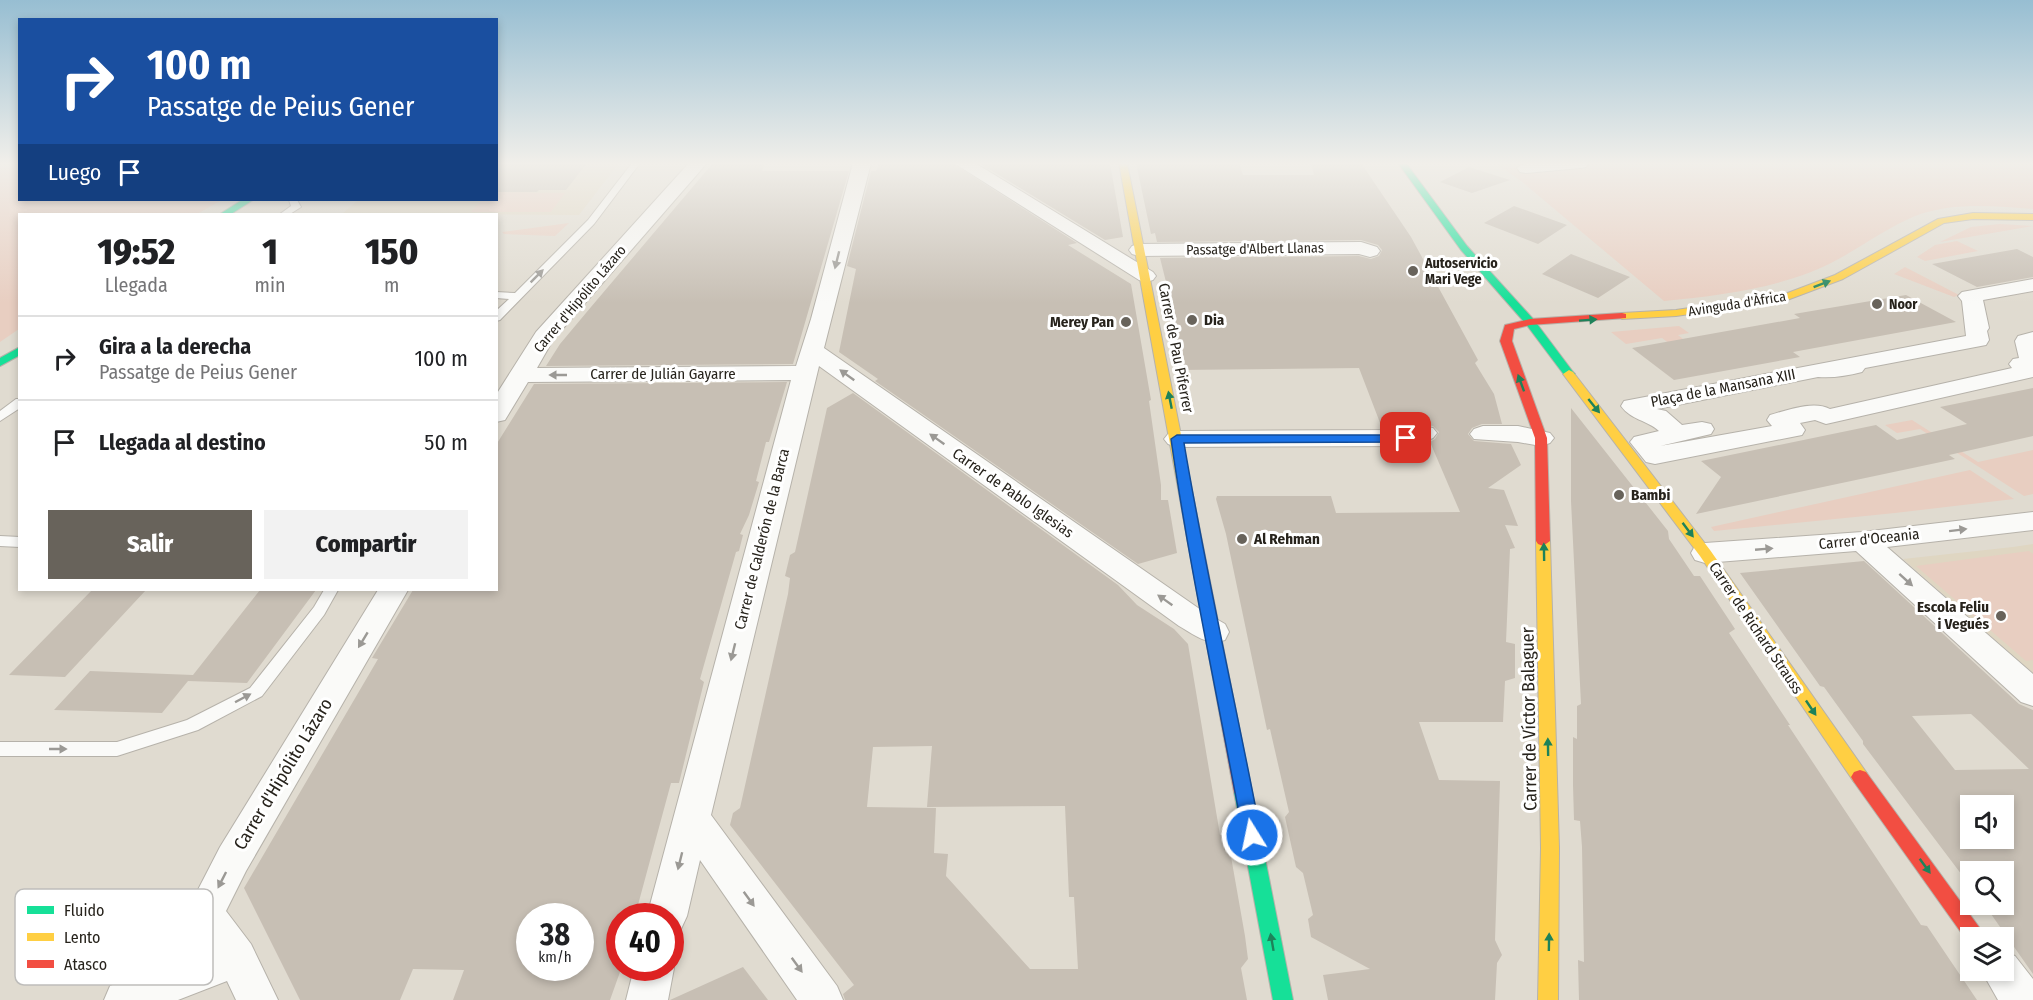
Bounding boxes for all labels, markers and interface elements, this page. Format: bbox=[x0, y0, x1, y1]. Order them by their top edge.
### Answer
text: 100 m bbox=[147, 40, 251, 90]
icon: right bbox=[48, 42, 126, 120]
text: Passatge de Peius Gener bbox=[147, 91, 414, 123]
icon: arrive bbox=[113, 156, 146, 189]
text: Luego bbox=[48, 159, 101, 186]
text: 19:52 bbox=[97, 230, 175, 274]
text: 1 bbox=[262, 230, 278, 274]
text: 150 bbox=[365, 230, 419, 274]
street label: Passatge d'Albert Llanas bbox=[1186, 239, 1324, 259]
street label: Carrer d'Hipólito Lázaro bbox=[530, 242, 630, 356]
one-way arrow bbox=[832, 251, 842, 269]
place label: Autoservicio Mari Vege bbox=[1424, 255, 1498, 288]
marker: Autoservicio Mari Vege bbox=[1406, 264, 1420, 278]
one-way arrow bbox=[530, 268, 544, 283]
text: Llegada bbox=[105, 273, 168, 297]
text: min bbox=[255, 273, 286, 297]
text: m bbox=[384, 273, 399, 297]
one-way arrow bbox=[1813, 279, 1831, 289]
street label: Carrer de Pau Piferrer bbox=[1155, 282, 1198, 415]
street label: Avinguda d'Àfrica bbox=[1687, 287, 1787, 320]
place label: Noor bbox=[1889, 296, 1918, 313]
marker: Noor bbox=[1870, 297, 1884, 311]
place label: Dia bbox=[1204, 311, 1225, 329]
place label: Merey Pan bbox=[1050, 313, 1114, 331]
marker: Dia bbox=[1185, 313, 1199, 327]
marker: Merey Pan bbox=[1119, 315, 1133, 329]
one-way arrow bbox=[1579, 315, 1598, 325]
text: Gira a la derecha bbox=[99, 333, 251, 360]
icon: right bbox=[48, 342, 81, 375]
text: 100 m bbox=[414, 345, 468, 372]
text: Passatge de Peius Gener bbox=[99, 360, 297, 384]
street label: Carrer de Julián Gayarre bbox=[590, 365, 736, 383]
street label: Plaça de la Mansana XIII bbox=[1649, 365, 1797, 411]
one-way arrow bbox=[548, 370, 567, 380]
one-way arrow bbox=[839, 370, 855, 381]
one-way arrow bbox=[1516, 374, 1525, 392]
one-way arrow bbox=[1165, 390, 1174, 409]
one-way arrow bbox=[1587, 398, 1600, 414]
pin bbox=[1380, 412, 1431, 463]
icon: arrive bbox=[1389, 421, 1422, 454]
icon: arrive bbox=[48, 426, 81, 459]
text: Llegada al destino bbox=[99, 429, 266, 456]
text: 50 m bbox=[424, 429, 468, 456]
one-way arrow bbox=[929, 434, 945, 445]
street label: Carrer de Pablo Iglesias bbox=[949, 444, 1077, 542]
street label: Carrer de Calderón de la Barca bbox=[731, 447, 793, 631]
place label: Bambi bbox=[1631, 486, 1670, 504]
marker: Bambi bbox=[1612, 488, 1626, 502]
button: Salir bbox=[48, 510, 252, 579]
button: Compartir bbox=[264, 510, 468, 579]
one-way arrow bbox=[1682, 522, 1694, 538]
street label: Carrer d'Oceania bbox=[1818, 525, 1920, 553]
one-way arrow bbox=[1948, 525, 1967, 534]
place label: Al Rehman bbox=[1253, 530, 1320, 548]
marker: Al Rehman bbox=[1235, 532, 1249, 546]
one-way arrow bbox=[1539, 542, 1548, 561]
one-way arrow bbox=[1754, 544, 1773, 554]
street label: Carrer de Richard Strauss bbox=[1705, 559, 1807, 697]
one-way arrow bbox=[1898, 573, 1913, 586]
one-way arrow bbox=[1157, 594, 1173, 606]
place label: Escola Feliu i Vegués bbox=[1917, 598, 1989, 633]
marker: Escola Feliu i Vegués bbox=[1994, 609, 2008, 623]
street label: Carrer de Víctor Balaguer bbox=[1516, 626, 1542, 811]
one-way arrow bbox=[358, 632, 368, 649]
one-way arrow bbox=[728, 643, 738, 661]
one-way arrow bbox=[235, 693, 252, 703]
street label: Carrer d'Hipólito Lázaro bbox=[229, 694, 337, 854]
one-way arrow bbox=[1805, 699, 1817, 715]
one-way arrow bbox=[1543, 737, 1552, 756]
one-way arrow bbox=[49, 744, 68, 754]
map controls bbox=[1960, 795, 2014, 981]
button: sound bbox=[1960, 795, 2014, 849]
position arrow bbox=[1220, 803, 1284, 867]
one-way arrow bbox=[675, 852, 685, 870]
one-way arrow bbox=[1918, 858, 1930, 873]
button: search bbox=[1960, 861, 2014, 915]
one-way arrow bbox=[217, 872, 227, 889]
legend bbox=[15, 889, 213, 985]
one-way arrow bbox=[743, 890, 755, 906]
text: Fluido bbox=[64, 901, 104, 920]
speed limit sign: 40 bbox=[606, 903, 684, 981]
text: 38 bbox=[540, 917, 570, 953]
button: layers bbox=[1960, 927, 2014, 981]
text: Lento bbox=[64, 928, 100, 947]
one-way arrow bbox=[1544, 932, 1554, 951]
one-way arrow bbox=[1267, 933, 1276, 952]
text: km/h bbox=[538, 948, 572, 966]
text: Atasco bbox=[64, 955, 107, 974]
one-way arrow bbox=[791, 957, 803, 973]

